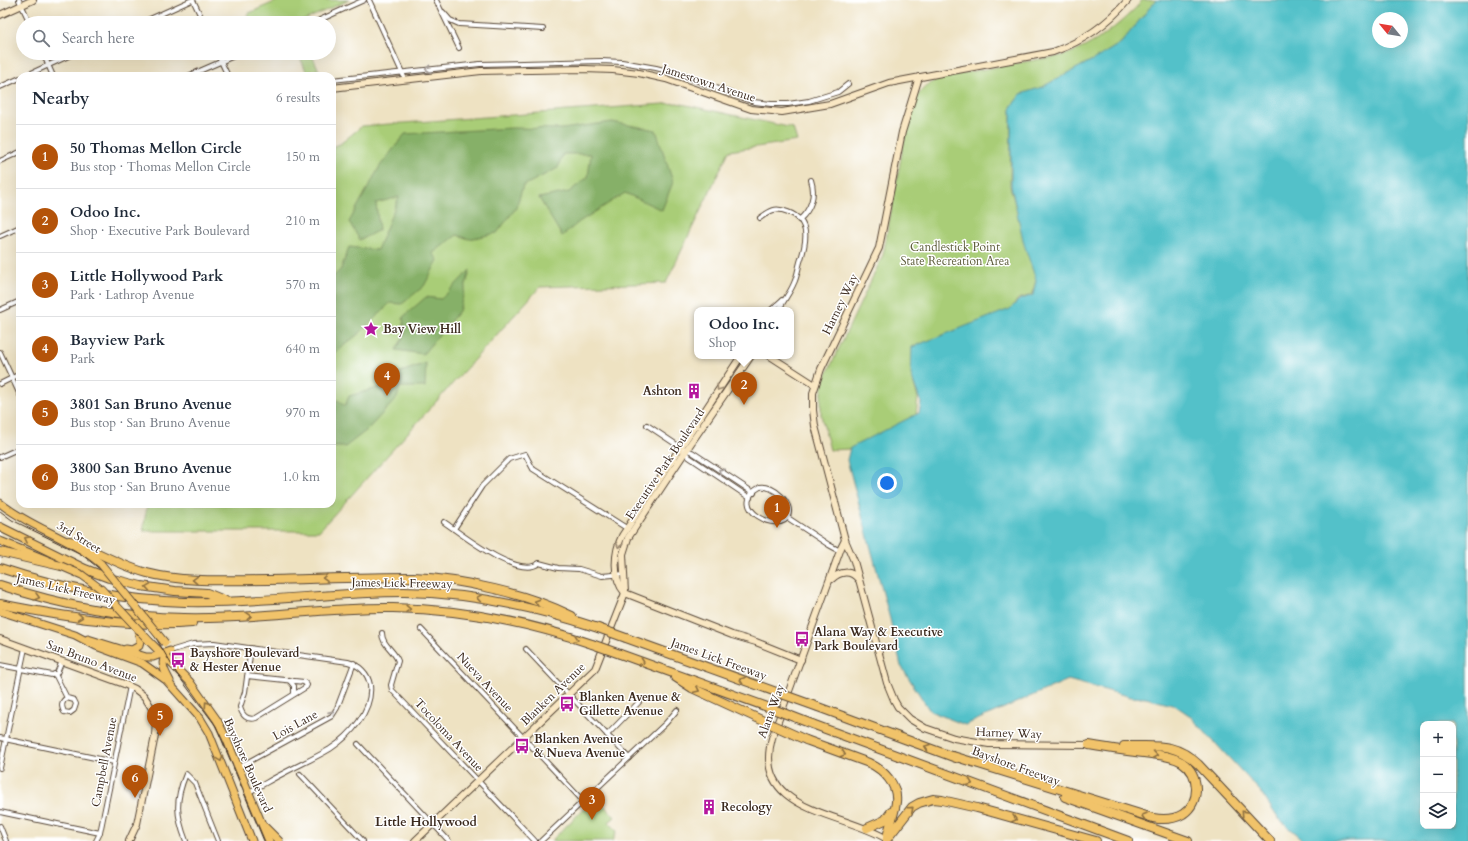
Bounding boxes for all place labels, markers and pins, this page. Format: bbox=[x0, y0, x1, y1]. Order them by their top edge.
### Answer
place icon: Bay View Hill bbox=[362, 320, 380, 338]
place label: Bay View Hill bbox=[383, 321, 462, 337]
pin: 4 bbox=[374, 363, 400, 396]
pin: 2 bbox=[731, 372, 757, 405]
building icon: Ashton bbox=[685, 382, 703, 400]
place label: Ashton bbox=[643, 383, 682, 399]
pin: 1 bbox=[764, 495, 790, 528]
place label: Alana Way & Executive Park Boulevard bbox=[814, 624, 943, 654]
bus stop icon: Alana Way & Executive Park Boulevard bbox=[793, 630, 811, 648]
place label: Bayshore Boulevard & Hester Avenue bbox=[190, 645, 300, 675]
bus stop icon: Bayshore Boulevard & Hester Avenue bbox=[169, 651, 187, 669]
place label: Blanken Avenue & Gillette Avenue bbox=[579, 689, 681, 719]
bus stop icon: Blanken Avenue & Gillette Avenue bbox=[558, 695, 576, 713]
pin: 5 bbox=[147, 703, 173, 736]
place label: Blanken Avenue & Nueva Avenue bbox=[534, 731, 625, 761]
bus stop icon: Blanken Avenue & Nueva Avenue bbox=[513, 737, 531, 755]
pin: 6 bbox=[122, 765, 148, 798]
pin: 3 bbox=[579, 787, 605, 820]
building icon: Recology bbox=[700, 798, 718, 816]
place label: Recology bbox=[721, 799, 773, 815]

